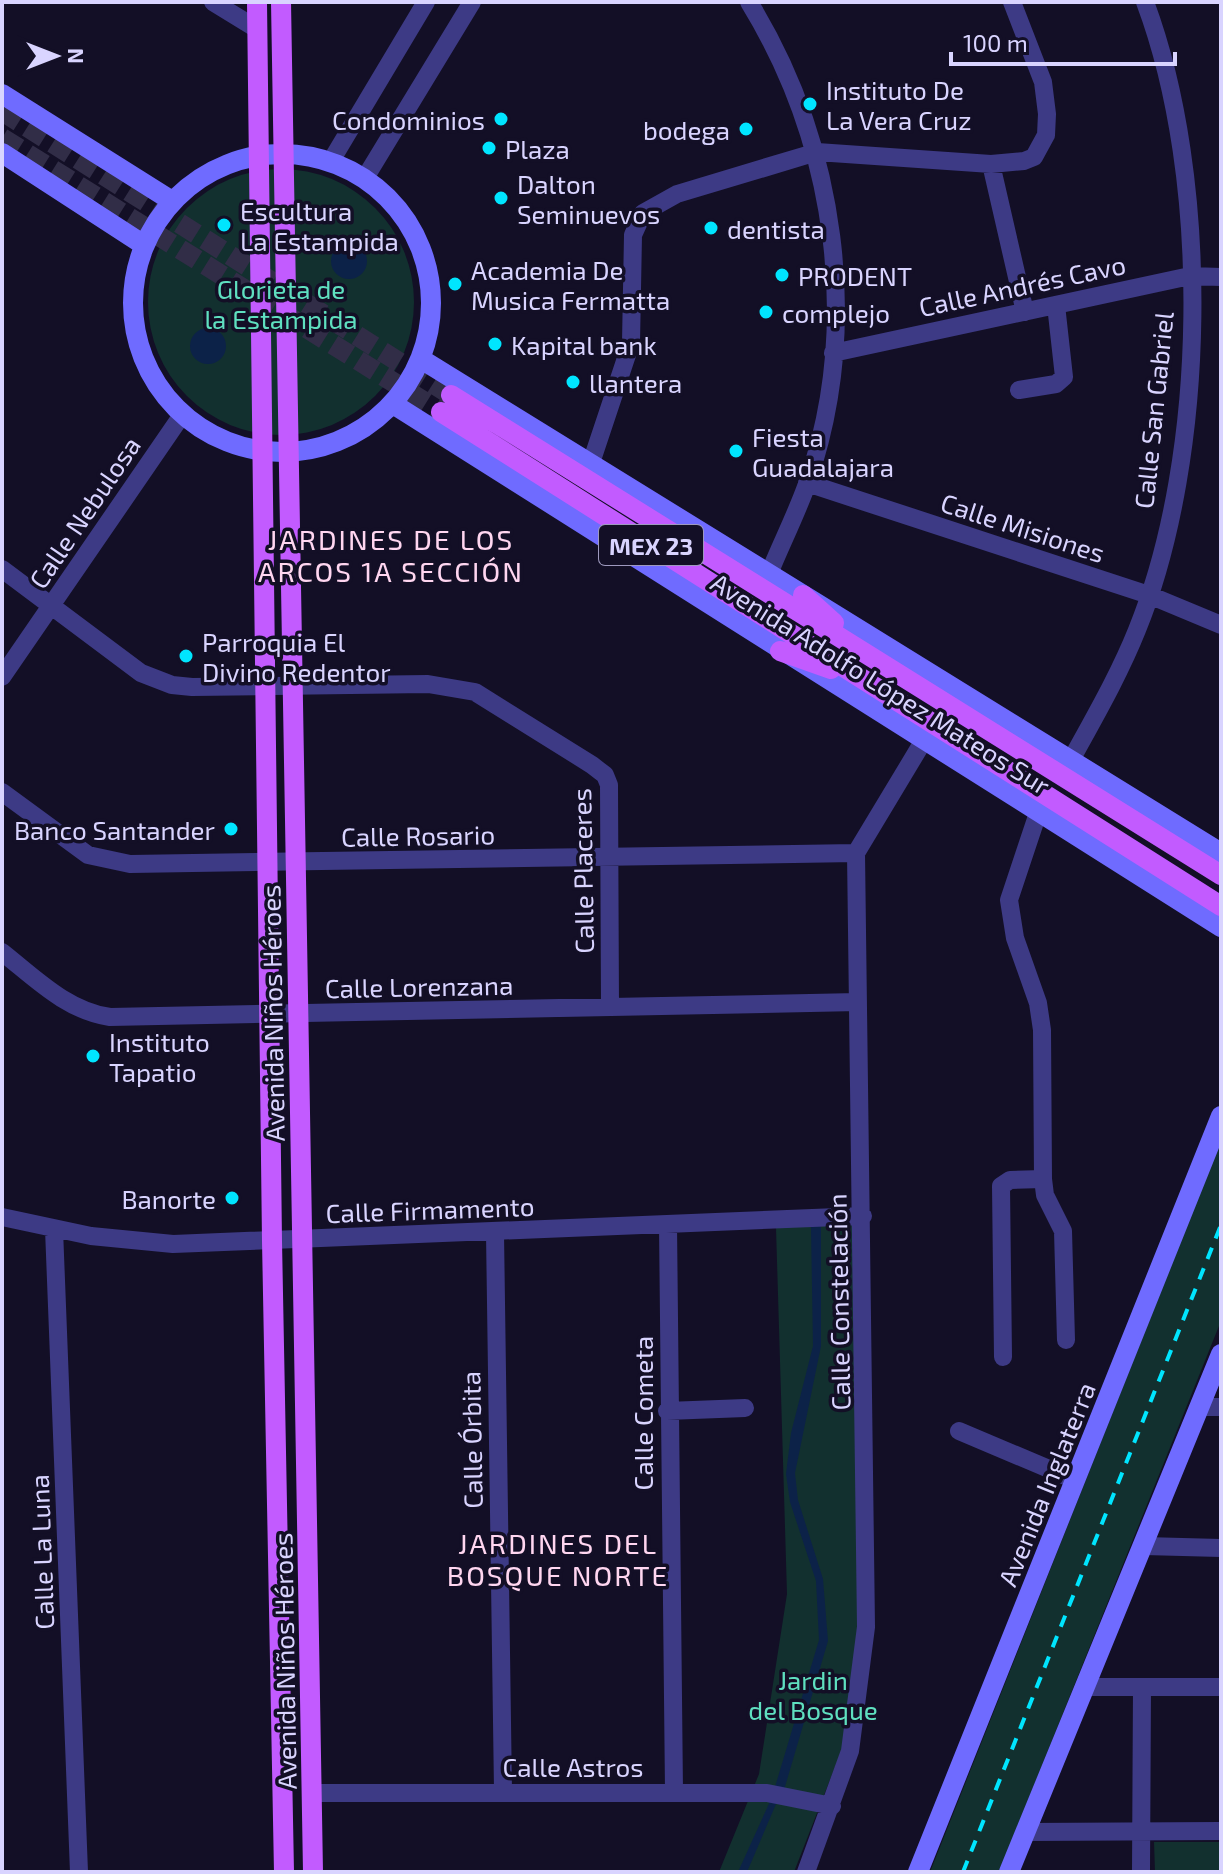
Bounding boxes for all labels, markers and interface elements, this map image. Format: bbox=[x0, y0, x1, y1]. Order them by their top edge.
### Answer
north arrow bbox=[16, 16, 96, 96]
scale bar bbox=[951, 16, 1175, 66]
text: 100 m bbox=[963, 28, 1028, 57]
text: N bbox=[64, 48, 90, 64]
place label: Instituto De La Vera Cruz bbox=[826, 74, 971, 135]
marker: Instituto De La Vera Cruz bbox=[801, 95, 819, 113]
place label: Condominios bbox=[332, 104, 485, 135]
marker: Condominios bbox=[492, 110, 510, 128]
place label: bodega bbox=[643, 114, 730, 145]
marker: bodega bbox=[737, 120, 755, 138]
place label: Plaza bbox=[505, 133, 570, 164]
marker: Plaza bbox=[480, 139, 498, 157]
place label: Dalton Seminuevos bbox=[517, 168, 660, 229]
marker: Dalton Seminuevos bbox=[492, 189, 510, 207]
place label: Escultura La Estampida bbox=[240, 195, 399, 256]
place label: dentista bbox=[727, 213, 825, 244]
marker: Escultura La Estampida bbox=[215, 216, 233, 234]
marker: dentista bbox=[702, 219, 720, 237]
street label: Calle Andrés Cavo bbox=[916, 248, 1128, 322]
place label: Academia De Musica Fermatta bbox=[471, 254, 670, 315]
place label: PRODENT bbox=[798, 260, 912, 291]
marker: PRODENT bbox=[773, 266, 791, 284]
park label: Glorieta de la Estampida bbox=[204, 273, 358, 334]
marker: Academia De Musica Fermatta bbox=[446, 275, 464, 293]
place label: complejo bbox=[782, 297, 890, 328]
marker: complejo bbox=[757, 303, 775, 321]
street label: Calle San Gabriel bbox=[1127, 310, 1179, 510]
place label: Kapital bank bbox=[511, 329, 657, 360]
marker: Kapital bank bbox=[486, 335, 504, 353]
place label: llantera bbox=[589, 367, 682, 398]
marker: llantera bbox=[564, 373, 582, 391]
place label: Fiesta Guadalajara bbox=[752, 421, 894, 482]
street label: Calle Nebulosa bbox=[22, 430, 146, 594]
marker: Fiesta Guadalajara bbox=[727, 442, 745, 460]
street label: Calle Misiones bbox=[937, 486, 1109, 568]
district label: JARDINES DE LOS ARCOS 1A SECCIÓN bbox=[258, 522, 524, 588]
road number: MEX 23 bbox=[599, 525, 703, 565]
street label: Avenida Adolfo López Mateos Sur bbox=[706, 566, 1056, 800]
place label: Parroquia El Divino Redentor bbox=[202, 626, 391, 687]
marker: Parroquia El Divino Redentor bbox=[177, 647, 195, 665]
street label: Calle Placeres bbox=[565, 788, 599, 954]
place label: Banco Santander bbox=[14, 814, 215, 845]
street label: Calle Rosario bbox=[341, 818, 495, 852]
marker: Banco Santander bbox=[222, 820, 240, 838]
street label: Avenida Niños Héroes bbox=[254, 884, 290, 1142]
street label: Calle Lorenzana bbox=[325, 969, 513, 1003]
place label: Instituto Tapatio bbox=[109, 1026, 210, 1087]
marker: Instituto Tapatio bbox=[84, 1047, 102, 1065]
place label: Banorte bbox=[121, 1183, 216, 1214]
marker: Banorte bbox=[223, 1189, 241, 1207]
street label: Calle Firmamento bbox=[325, 1190, 535, 1228]
street label: Calle Constelación bbox=[821, 1193, 855, 1411]
street label: Calle Cometa bbox=[627, 1336, 658, 1490]
street label: Calle Órbita bbox=[454, 1371, 488, 1509]
street label: Avenida Inglaterra bbox=[991, 1378, 1101, 1590]
street label: Calle La Luna bbox=[23, 1474, 59, 1630]
district label: JARDINES DEL BOSQUE NORTE bbox=[447, 1526, 669, 1592]
street label: Avenida Niños Héroes bbox=[266, 1532, 302, 1790]
park label: Jardin del Bosque bbox=[748, 1664, 878, 1725]
street label: Calle Astros bbox=[502, 1751, 644, 1782]

